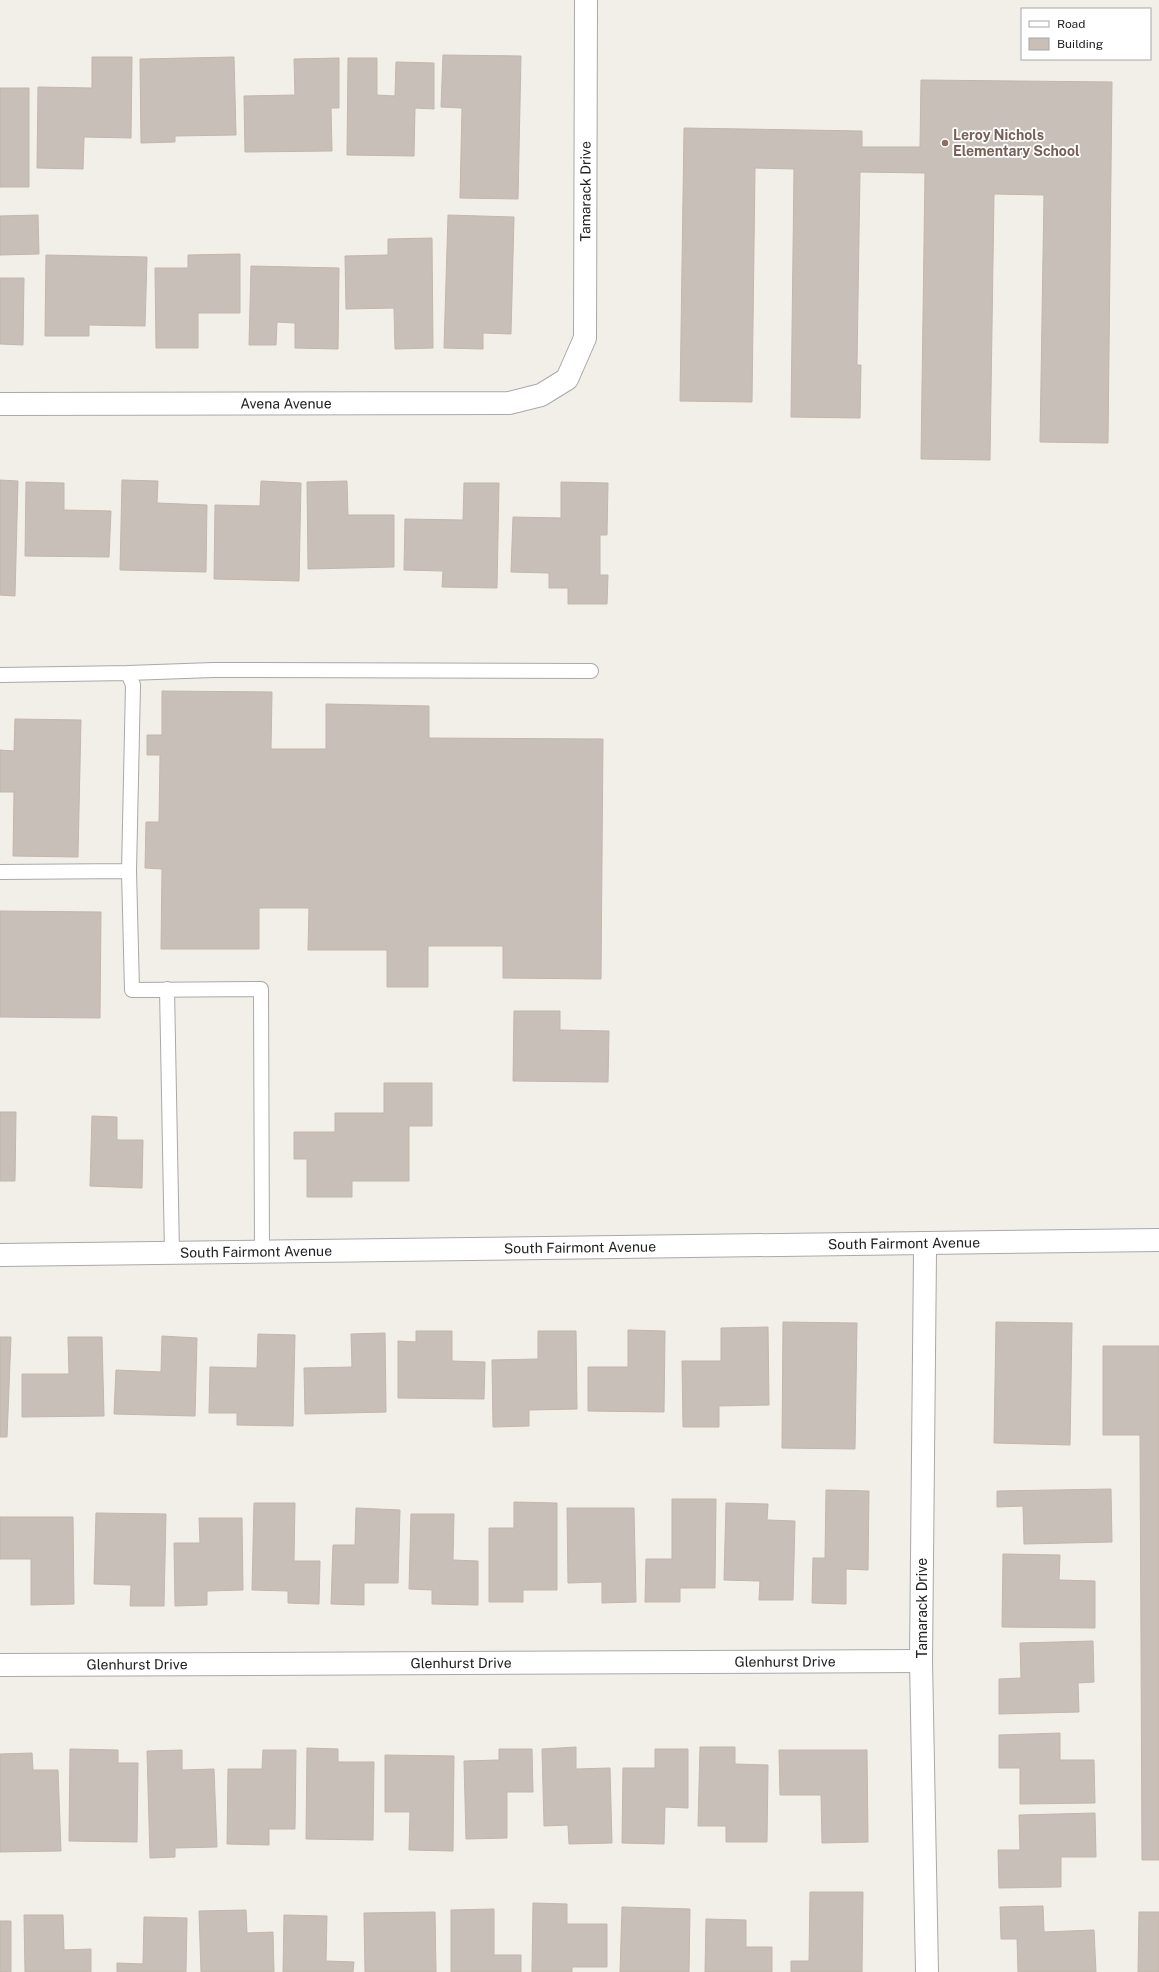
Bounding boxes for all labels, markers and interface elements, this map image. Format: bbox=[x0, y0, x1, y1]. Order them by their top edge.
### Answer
legend bbox=[1021, 8, 1151, 60]
text: Road bbox=[1057, 17, 1085, 31]
text: Building bbox=[1057, 37, 1103, 51]
place label: Leroy Nichols Elementary School bbox=[953, 127, 1080, 159]
marker: Leroy Nichols Elementary School bbox=[940, 138, 950, 148]
street label: Tamarack Drive bbox=[577, 141, 594, 242]
street label: Avena Avenue bbox=[240, 395, 332, 412]
street label: South Fairmont Avenue bbox=[828, 1234, 980, 1252]
street label: South Fairmont Avenue bbox=[504, 1239, 656, 1256]
street label: South Fairmont Avenue bbox=[180, 1243, 332, 1261]
street label: Tamarack Drive bbox=[914, 1558, 930, 1658]
street label: Glenhurst Drive bbox=[734, 1653, 836, 1670]
street label: Glenhurst Drive bbox=[410, 1655, 512, 1671]
street label: Glenhurst Drive bbox=[86, 1656, 188, 1673]

